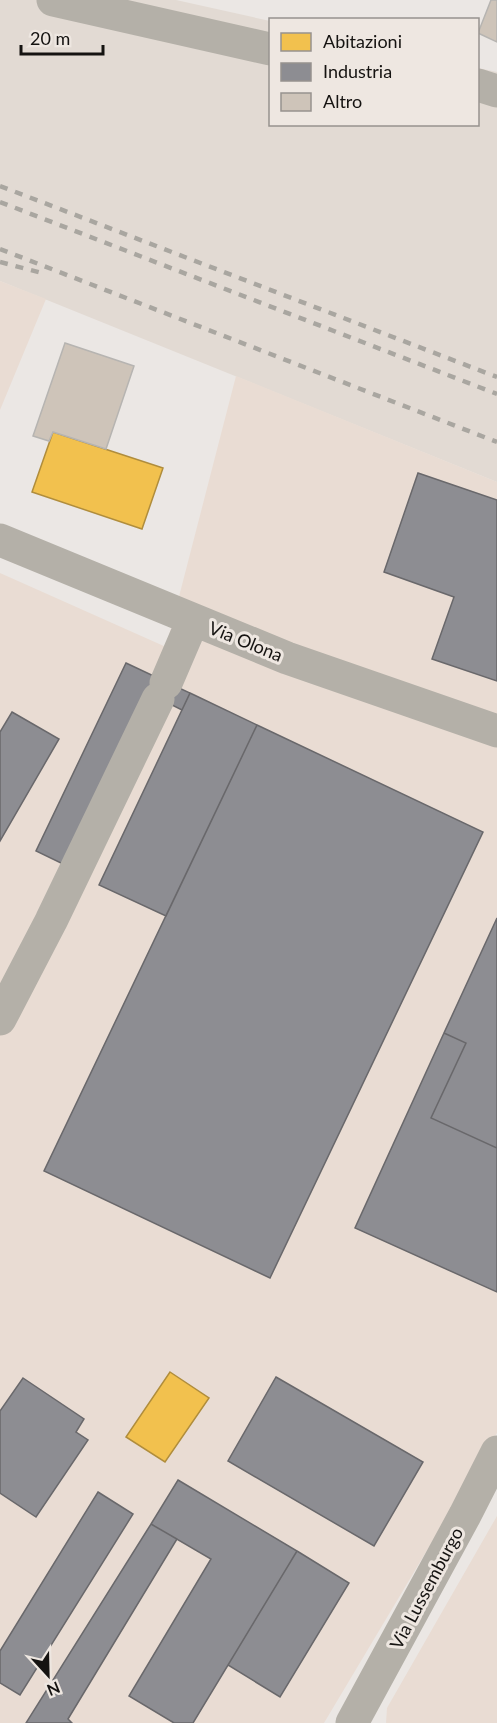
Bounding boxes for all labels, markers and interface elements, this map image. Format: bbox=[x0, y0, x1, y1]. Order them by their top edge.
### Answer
scale bar bbox=[21, 18, 104, 56]
legend bbox=[269, 18, 479, 126]
text: 20 m bbox=[30, 27, 70, 49]
text: Abitazioni bbox=[323, 30, 402, 52]
text: Industria bbox=[323, 60, 392, 82]
text: Altro bbox=[323, 90, 362, 112]
street label: Via Olona bbox=[206, 616, 286, 666]
street label: Via Lussemburgo bbox=[385, 1523, 467, 1653]
north arrow bbox=[18, 1645, 78, 1705]
text: N bbox=[45, 1678, 63, 1700]

